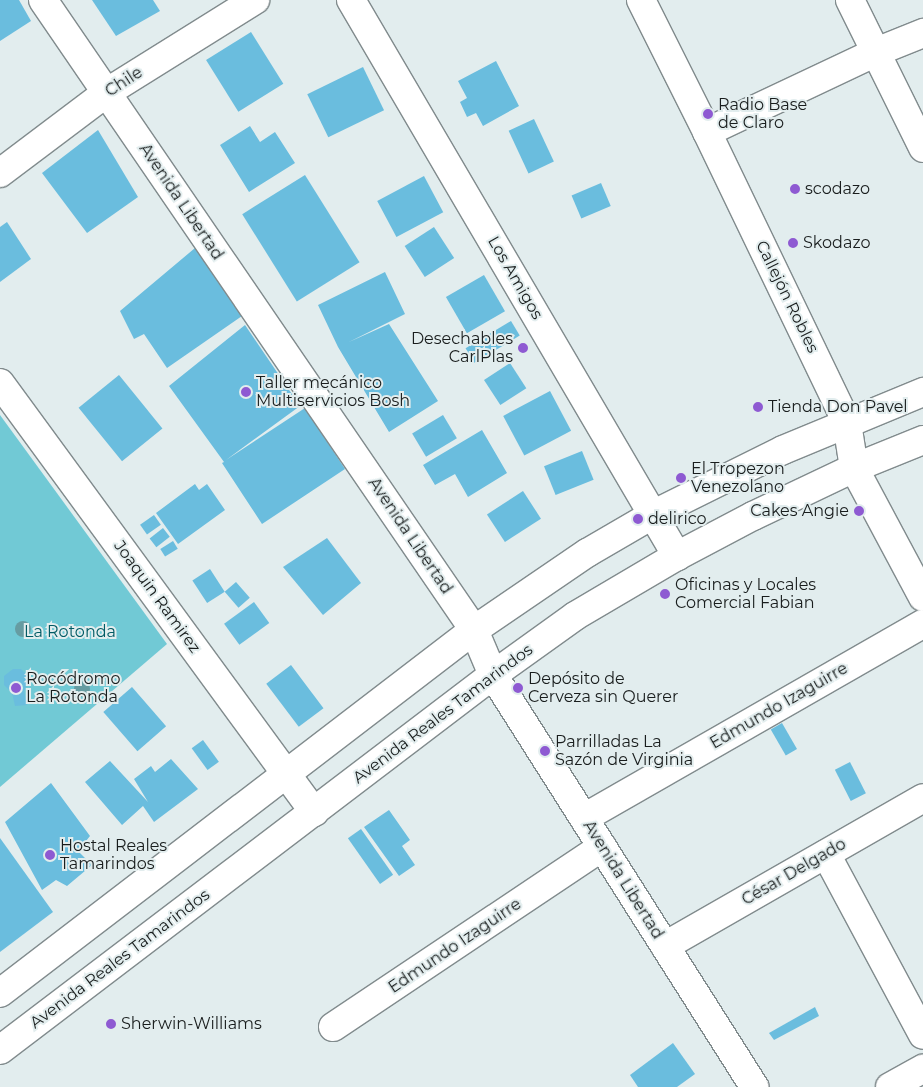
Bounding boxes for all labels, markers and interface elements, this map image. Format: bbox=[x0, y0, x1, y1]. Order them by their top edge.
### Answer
street label: Chile bbox=[102, 63, 146, 101]
place label: Radio Base de Claro bbox=[718, 95, 807, 133]
marker: Radio Base de Claro bbox=[702, 108, 714, 120]
street label: Avenida Libertad bbox=[135, 140, 227, 264]
place label: scodazo bbox=[805, 179, 870, 199]
marker: scodazo bbox=[789, 183, 801, 195]
street label: Los Amigos bbox=[483, 233, 547, 323]
place label: Skodazo bbox=[803, 233, 870, 253]
marker: Skodazo bbox=[787, 237, 799, 249]
street label: Callejón Robles bbox=[752, 238, 822, 356]
place label: Desechables CarlPlas bbox=[411, 329, 513, 367]
marker: Desechables CarlPlas bbox=[517, 342, 529, 354]
place label: Taller mecánico Multiservicios Bosh bbox=[256, 373, 410, 411]
marker: Taller mecánico Multiservicios Bosh bbox=[240, 386, 252, 398]
place label: Tienda Don Pavel bbox=[768, 397, 908, 417]
marker: Tienda Don Pavel bbox=[752, 401, 764, 413]
place label: El Tropezon Venezolano bbox=[691, 459, 785, 497]
marker: El Tropezon Venezolano bbox=[675, 472, 687, 484]
street label: Avenida Libertad bbox=[364, 474, 456, 598]
place label: Cakes Angie bbox=[750, 501, 849, 521]
marker: Cakes Angie bbox=[853, 505, 865, 517]
place label: delirico bbox=[648, 509, 707, 529]
marker: delirico bbox=[632, 513, 644, 525]
street label: Joaquin Ramirez bbox=[110, 537, 204, 657]
place label: Oficinas y Locales Comercial Fabian bbox=[675, 575, 816, 613]
marker: Oficinas y Locales Comercial Fabian bbox=[659, 588, 671, 600]
park label: La Rotonda bbox=[24, 622, 116, 642]
street label: Avenida Reales Tamarindos bbox=[349, 640, 537, 788]
street label: Edmundo Izaguirre bbox=[707, 659, 851, 753]
place label: Rocódromo La Rotonda bbox=[26, 669, 121, 707]
place label: Depósito de Cerveza sin Querer bbox=[528, 669, 678, 707]
marker: Rocódromo La Rotonda bbox=[10, 682, 22, 694]
marker: Depósito de Cerveza sin Querer bbox=[512, 682, 524, 694]
place label: Parrilladas La Sazón de Virginia bbox=[555, 732, 693, 770]
marker: Parrilladas La Sazón de Virginia bbox=[539, 745, 551, 757]
street label: Avenida Libertad bbox=[579, 817, 667, 943]
street label: César Delgado bbox=[739, 834, 849, 910]
place label: Hostal Reales Tamarindos bbox=[60, 836, 167, 874]
marker: Hostal Reales Tamarindos bbox=[44, 849, 56, 861]
street label: Avenida Reales Tamarindos bbox=[26, 885, 214, 1033]
street label: Edmundo Izaguirre bbox=[385, 895, 525, 997]
place label: Sherwin-Williams bbox=[121, 1014, 262, 1034]
marker: Sherwin-Williams bbox=[105, 1018, 117, 1030]

